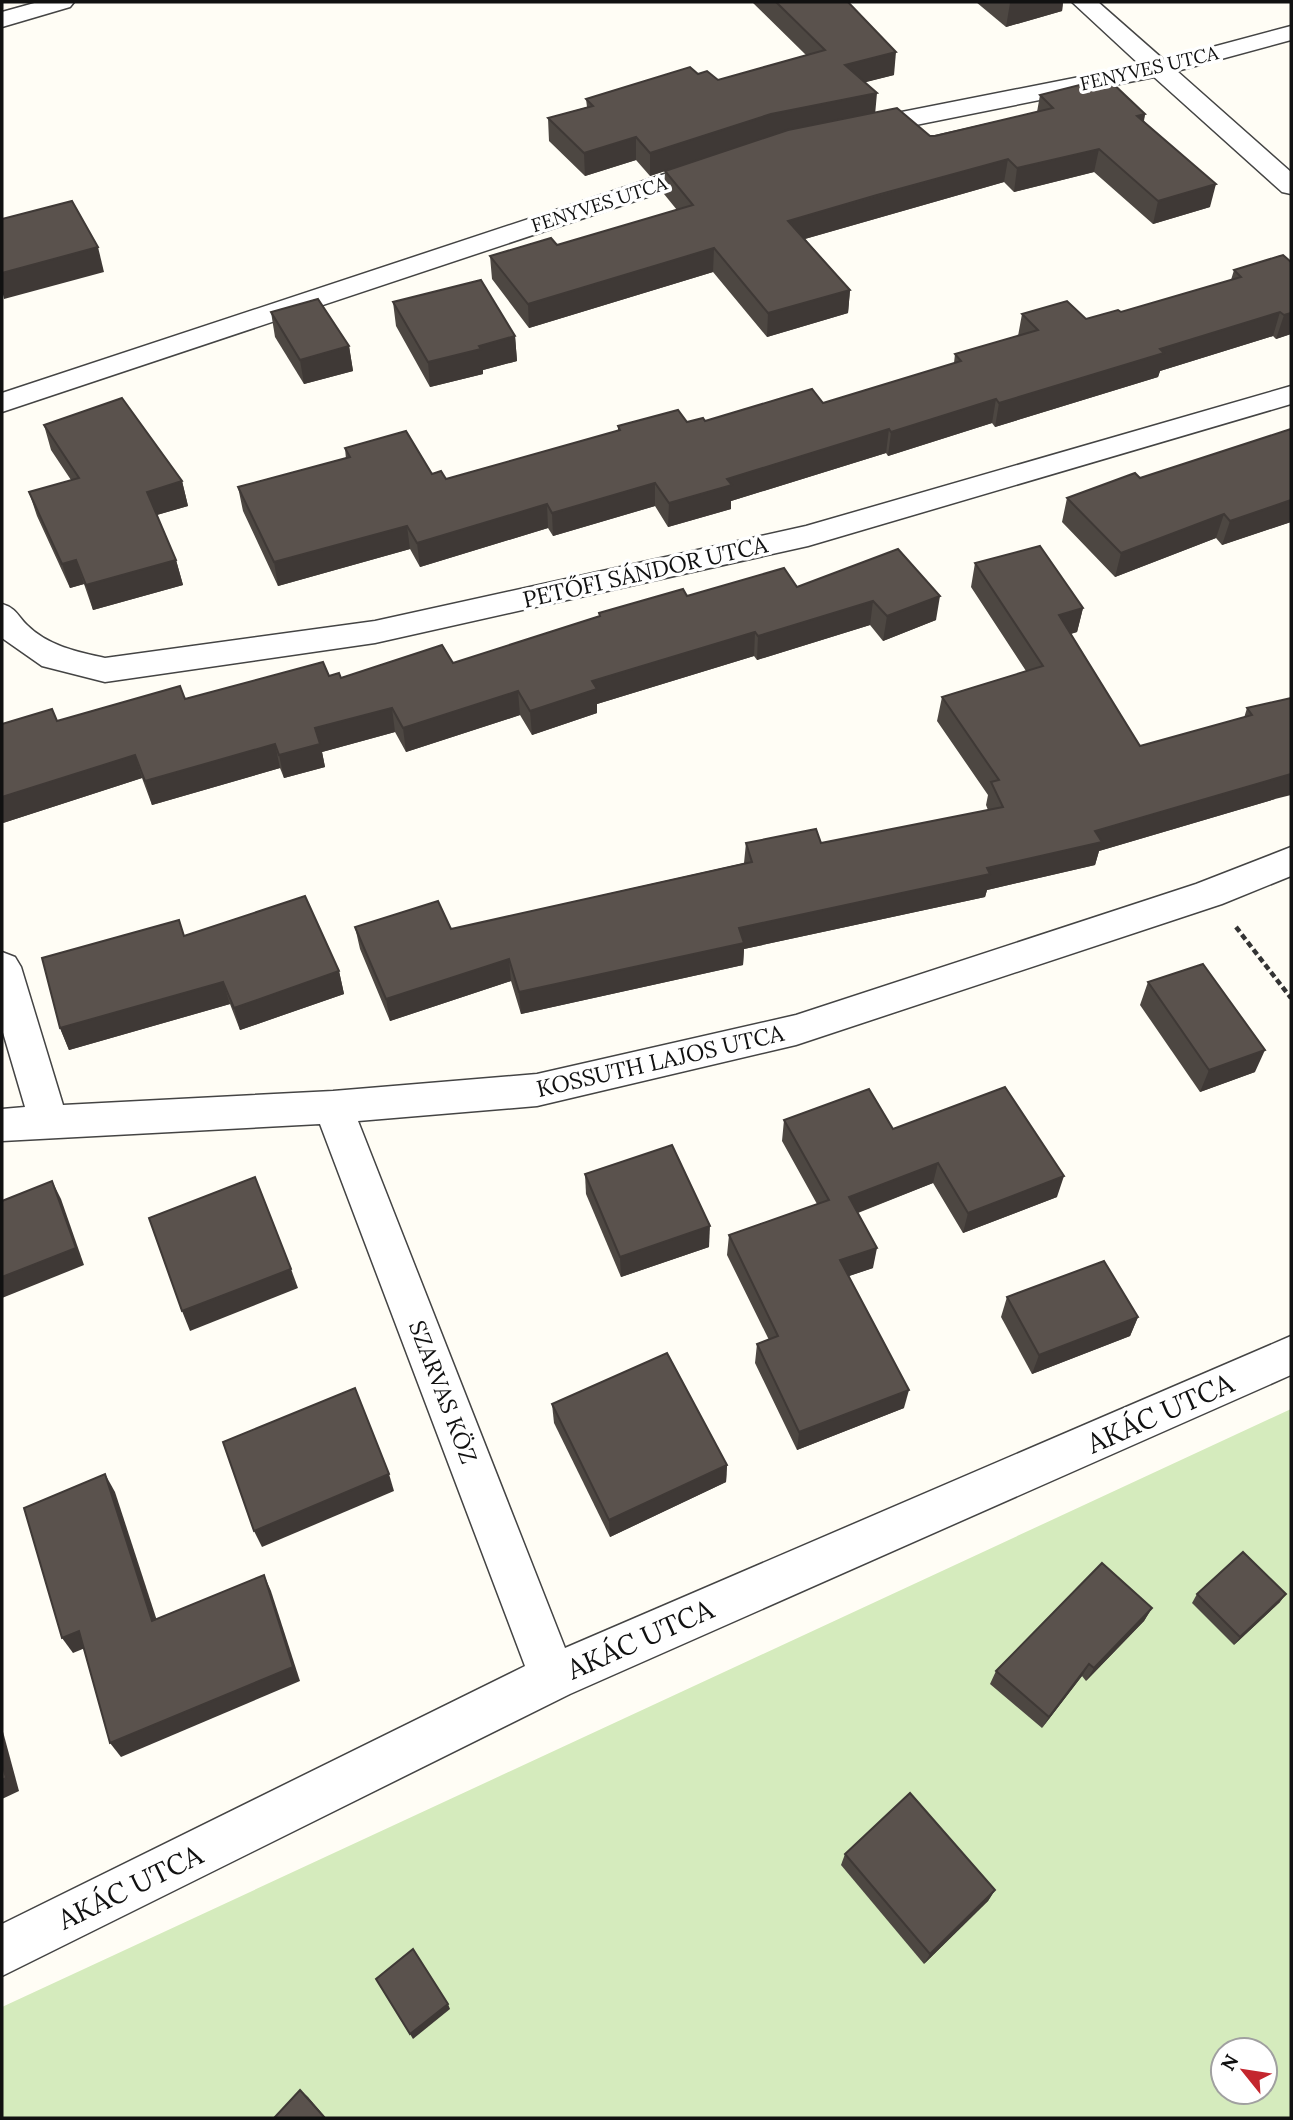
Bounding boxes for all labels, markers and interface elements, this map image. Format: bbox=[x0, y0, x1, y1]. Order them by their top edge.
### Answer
street label: FENYVES UTCA bbox=[1078, 40, 1222, 96]
street label: FENYVES UTCA bbox=[528, 170, 671, 237]
street label: PETŐFI SÁNDOR UTCA bbox=[520, 529, 771, 614]
street label: KOSSUTH LAJOS UTCA bbox=[533, 1018, 787, 1103]
street label: SZARVAS KÖZ bbox=[403, 1316, 484, 1467]
street label: AKÁC UTCA bbox=[1080, 1364, 1239, 1462]
street label: AKÁC UTCA bbox=[560, 1590, 719, 1688]
street label: AKÁC UTCA bbox=[51, 1836, 209, 1938]
north arrow bbox=[1209, 2036, 1279, 2106]
text: N bbox=[1215, 2050, 1243, 2075]

